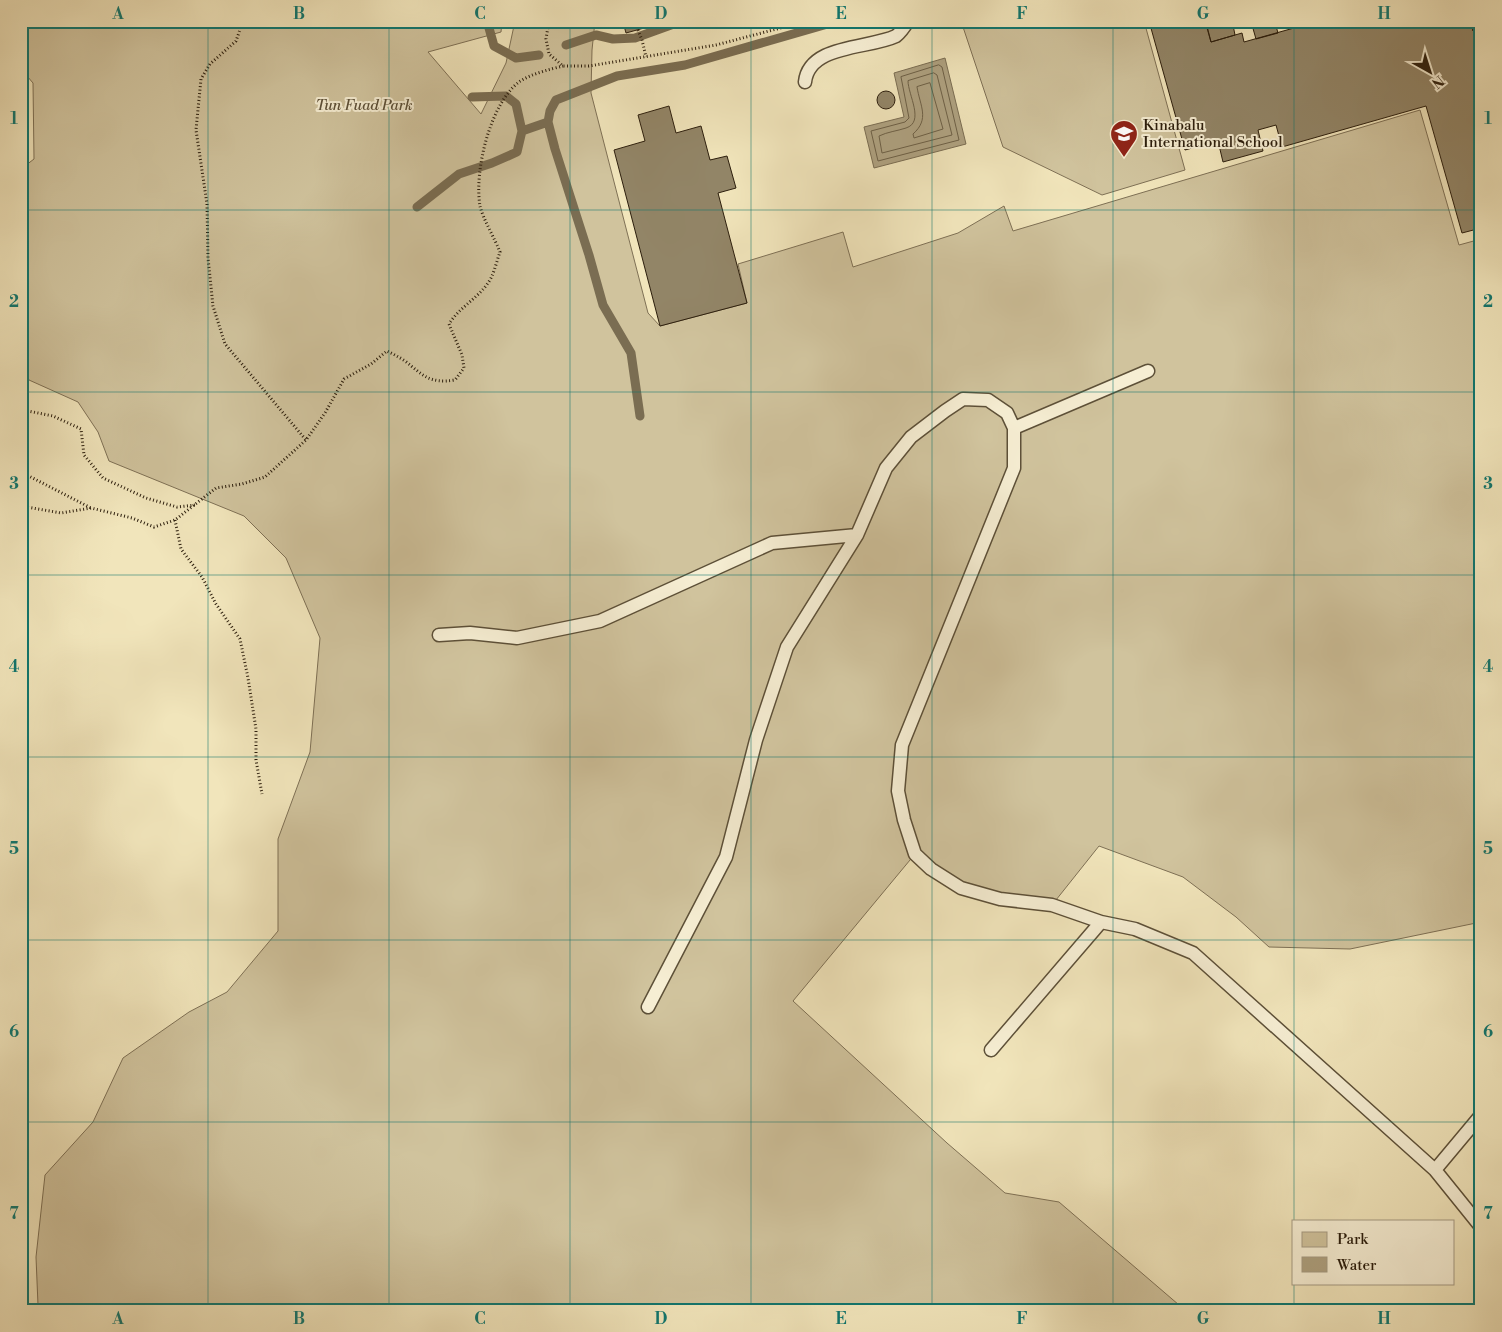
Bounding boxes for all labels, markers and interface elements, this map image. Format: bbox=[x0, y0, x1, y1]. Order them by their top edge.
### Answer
text: A bbox=[111, 4, 124, 24]
text: B bbox=[293, 4, 305, 24]
text: C bbox=[474, 4, 486, 24]
text: D bbox=[655, 4, 668, 24]
text: E bbox=[835, 4, 847, 24]
text: F bbox=[1016, 4, 1028, 24]
text: G bbox=[1197, 4, 1210, 24]
text: H bbox=[1377, 4, 1391, 24]
north arrow bbox=[1404, 48, 1454, 98]
text: N bbox=[1428, 71, 1448, 92]
park label: Tun Fuad Park bbox=[316, 96, 413, 115]
text: 1 bbox=[10, 109, 18, 129]
text: 1 bbox=[1484, 109, 1492, 129]
place label: Kinabalu International School bbox=[1143, 116, 1283, 152]
school or university icon: Kinabalu International School bbox=[1109, 119, 1139, 158]
text: 2 bbox=[9, 292, 19, 312]
text: 2 bbox=[1483, 292, 1493, 312]
text: 3 bbox=[9, 474, 19, 494]
text: 3 bbox=[1483, 474, 1493, 494]
text: 4 bbox=[9, 657, 20, 677]
text: 4 bbox=[1483, 657, 1494, 677]
text: 5 bbox=[9, 839, 19, 859]
text: 5 bbox=[1483, 839, 1493, 859]
text: 6 bbox=[9, 1022, 19, 1042]
text: 6 bbox=[1483, 1022, 1493, 1042]
text: 7 bbox=[9, 1204, 19, 1224]
text: 7 bbox=[1483, 1204, 1493, 1224]
legend bbox=[1292, 1220, 1454, 1284]
text: Park bbox=[1337, 1230, 1369, 1249]
text: Water bbox=[1336, 1256, 1377, 1275]
text: A bbox=[111, 1309, 124, 1329]
text: B bbox=[293, 1309, 305, 1329]
text: C bbox=[474, 1309, 486, 1329]
text: D bbox=[655, 1309, 668, 1329]
text: E bbox=[835, 1309, 847, 1329]
text: F bbox=[1016, 1309, 1028, 1329]
text: G bbox=[1197, 1309, 1210, 1329]
text: H bbox=[1377, 1309, 1391, 1329]

